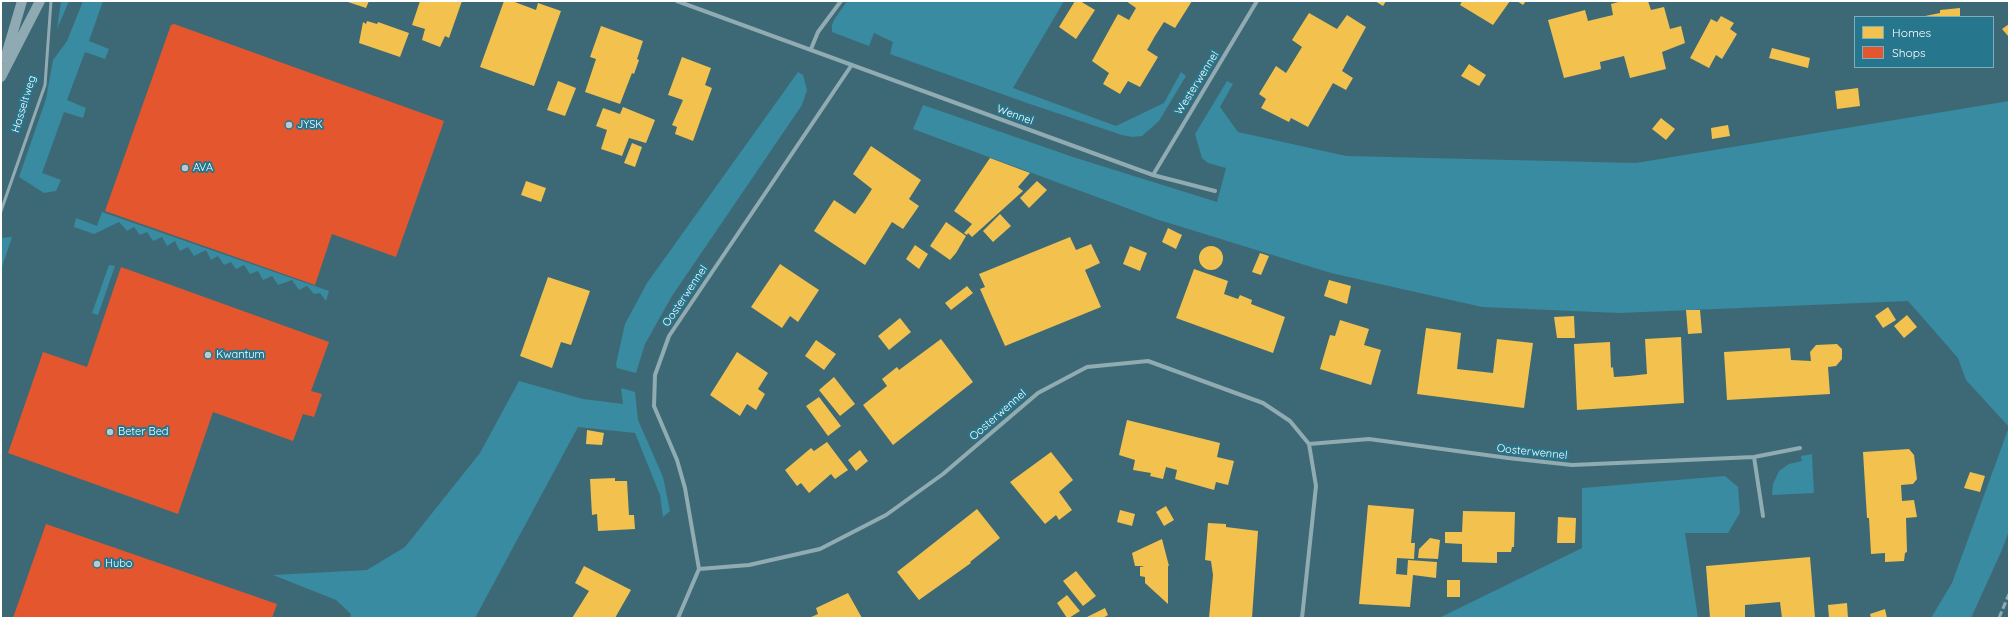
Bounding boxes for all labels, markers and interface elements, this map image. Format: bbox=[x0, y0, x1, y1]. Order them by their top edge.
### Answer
legend bbox=[1854, 16, 1994, 68]
text: Homes bbox=[1892, 25, 1931, 40]
text: Shops bbox=[1892, 45, 1926, 60]
street label: Westerwennel bbox=[1172, 49, 1222, 117]
street label: Hasseltweg bbox=[9, 74, 39, 134]
street label: Wennel bbox=[995, 102, 1035, 128]
place label: JYSK bbox=[297, 118, 323, 132]
marker: JYSK bbox=[284, 120, 294, 130]
place label: AVA bbox=[193, 161, 213, 175]
marker: AVA bbox=[180, 163, 190, 173]
street label: Oosterwennel bbox=[660, 263, 710, 329]
place label: Kwantum bbox=[216, 348, 265, 362]
marker: Kwantum bbox=[203, 350, 213, 360]
street label: Oosterwennel bbox=[967, 387, 1029, 443]
place label: Beter Bed bbox=[118, 425, 169, 439]
marker: Beter Bed bbox=[105, 427, 115, 437]
street label: Oosterwennel bbox=[1496, 442, 1568, 462]
place label: Hubo bbox=[105, 557, 132, 571]
marker: Hubo bbox=[92, 559, 102, 569]

